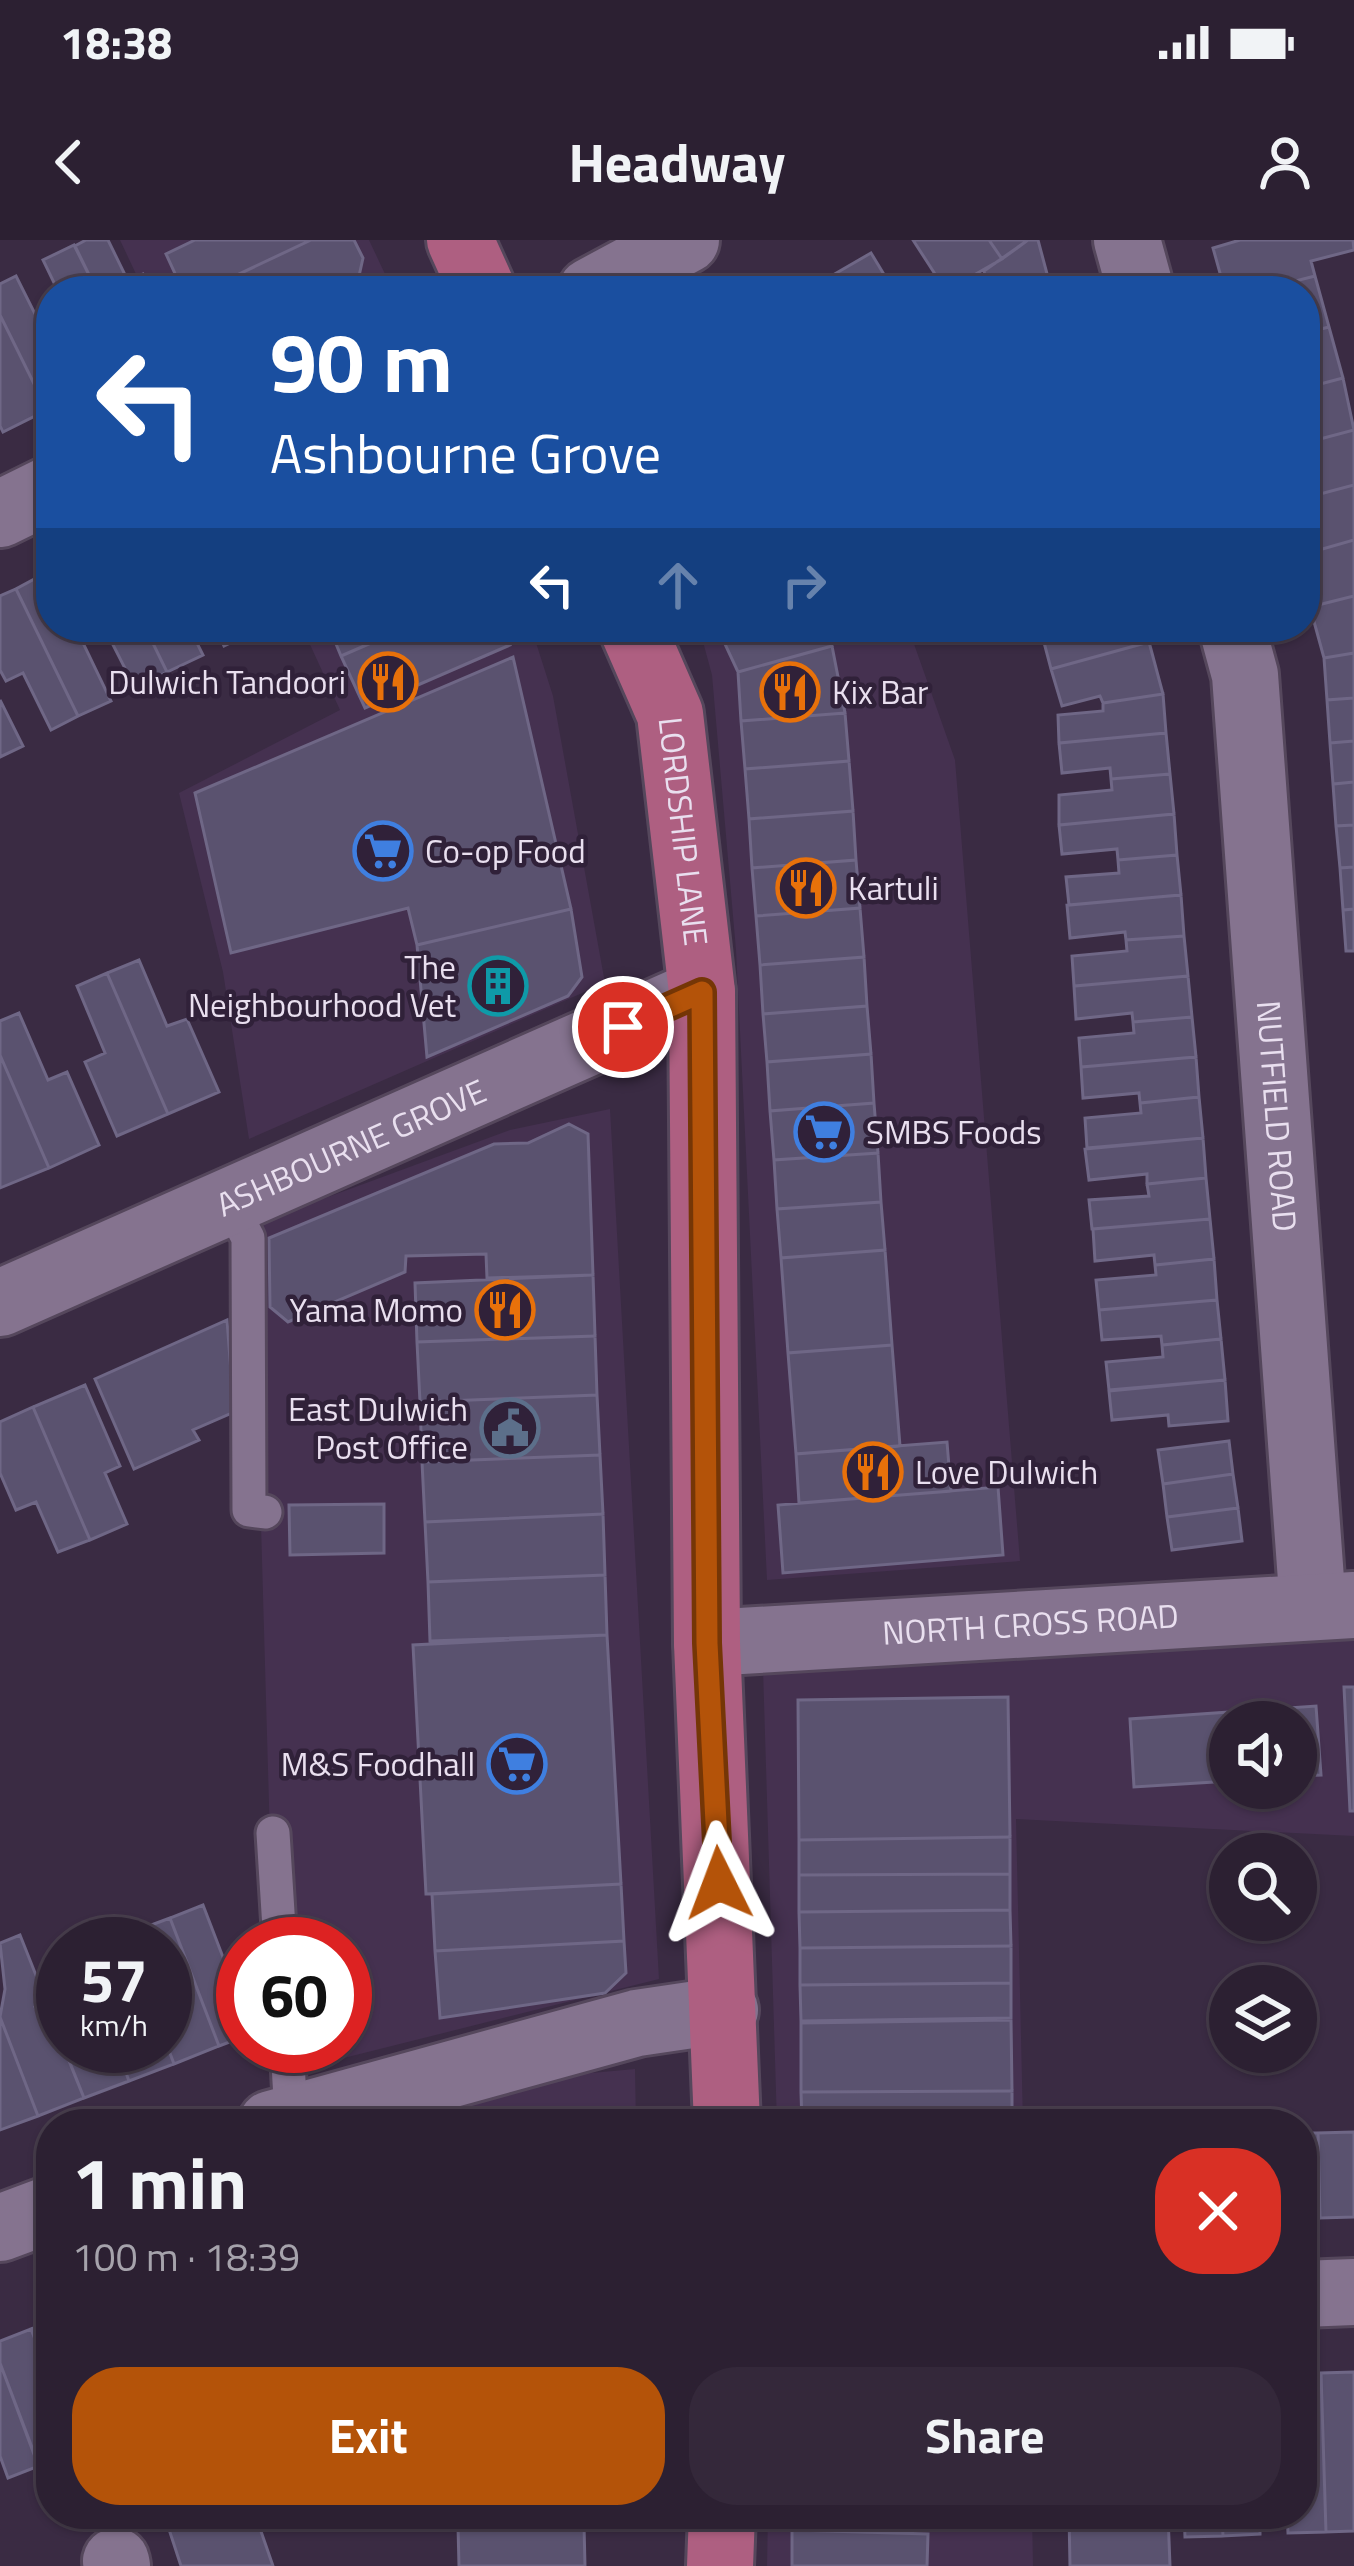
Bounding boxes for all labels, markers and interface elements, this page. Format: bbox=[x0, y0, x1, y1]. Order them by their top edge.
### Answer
text: 18:38 bbox=[60, 8, 172, 76]
text: Headway bbox=[569, 121, 785, 203]
icon: back bbox=[36, 129, 102, 195]
icon: person bbox=[1252, 129, 1318, 195]
text: 90 m bbox=[270, 297, 453, 425]
icon: left bbox=[72, 324, 228, 480]
text: Ashbourne Grove bbox=[270, 412, 661, 494]
icon: left bbox=[519, 552, 585, 618]
icon: ahead bbox=[645, 552, 711, 618]
icon: right bbox=[771, 552, 837, 618]
restaurant icon: Dulwich Tandoori bbox=[357, 651, 419, 713]
place label: Dulwich Tandoori bbox=[108, 657, 346, 707]
restaurant icon: Kix Bar bbox=[759, 661, 821, 723]
place label: Kix Bar bbox=[832, 667, 928, 717]
street label: LORDSHIP LANE bbox=[646, 714, 721, 948]
supermarket icon: Co-op Food bbox=[352, 820, 414, 882]
place label: Co-op Food bbox=[425, 826, 586, 876]
restaurant icon: Kartuli bbox=[775, 857, 837, 919]
place label: Kartuli bbox=[848, 863, 939, 913]
place label: The Neighbourhood Vet bbox=[188, 942, 456, 1030]
building icon: The Neighbourhood Vet bbox=[467, 955, 529, 1017]
pin bbox=[572, 976, 674, 1078]
icon: arrive bbox=[590, 994, 656, 1060]
street label: NUTFIELD ROAD bbox=[1244, 999, 1311, 1233]
street label: ASHBOURNE GROVE bbox=[208, 1066, 494, 1229]
supermarket icon: SMBS Foods bbox=[793, 1101, 855, 1163]
place label: SMBS Foods bbox=[866, 1107, 1042, 1157]
restaurant icon: Yama Momo bbox=[474, 1279, 536, 1341]
place label: Yama Momo bbox=[289, 1285, 463, 1335]
place label: East Dulwich Post Office bbox=[288, 1384, 468, 1472]
public building icon: East Dulwich Post Office bbox=[479, 1397, 541, 1459]
restaurant icon: Love Dulwich bbox=[842, 1441, 904, 1503]
place label: Love Dulwich bbox=[915, 1447, 1098, 1497]
street label: NORTH CROSS ROAD bbox=[881, 1590, 1180, 1658]
map controls bbox=[1209, 1701, 1317, 2073]
button: sound bbox=[1209, 1701, 1317, 1809]
supermarket icon: M&S Foodhall bbox=[486, 1733, 548, 1795]
place label: M&S Foodhall bbox=[281, 1739, 475, 1789]
position arrow bbox=[656, 1820, 782, 1946]
button: search bbox=[1209, 1833, 1317, 1941]
speed limit sign: 60 bbox=[216, 1917, 372, 2073]
text: 57 bbox=[80, 1934, 148, 2025]
button: layers bbox=[1209, 1965, 1317, 2073]
text: km/h bbox=[80, 2002, 148, 2048]
text: 1 min bbox=[72, 2127, 247, 2237]
button: close bbox=[1155, 2148, 1281, 2274]
text: 100 m · 18:39 bbox=[72, 2227, 300, 2286]
button: Exit bbox=[72, 2367, 665, 2505]
button: Share bbox=[689, 2367, 1281, 2505]

